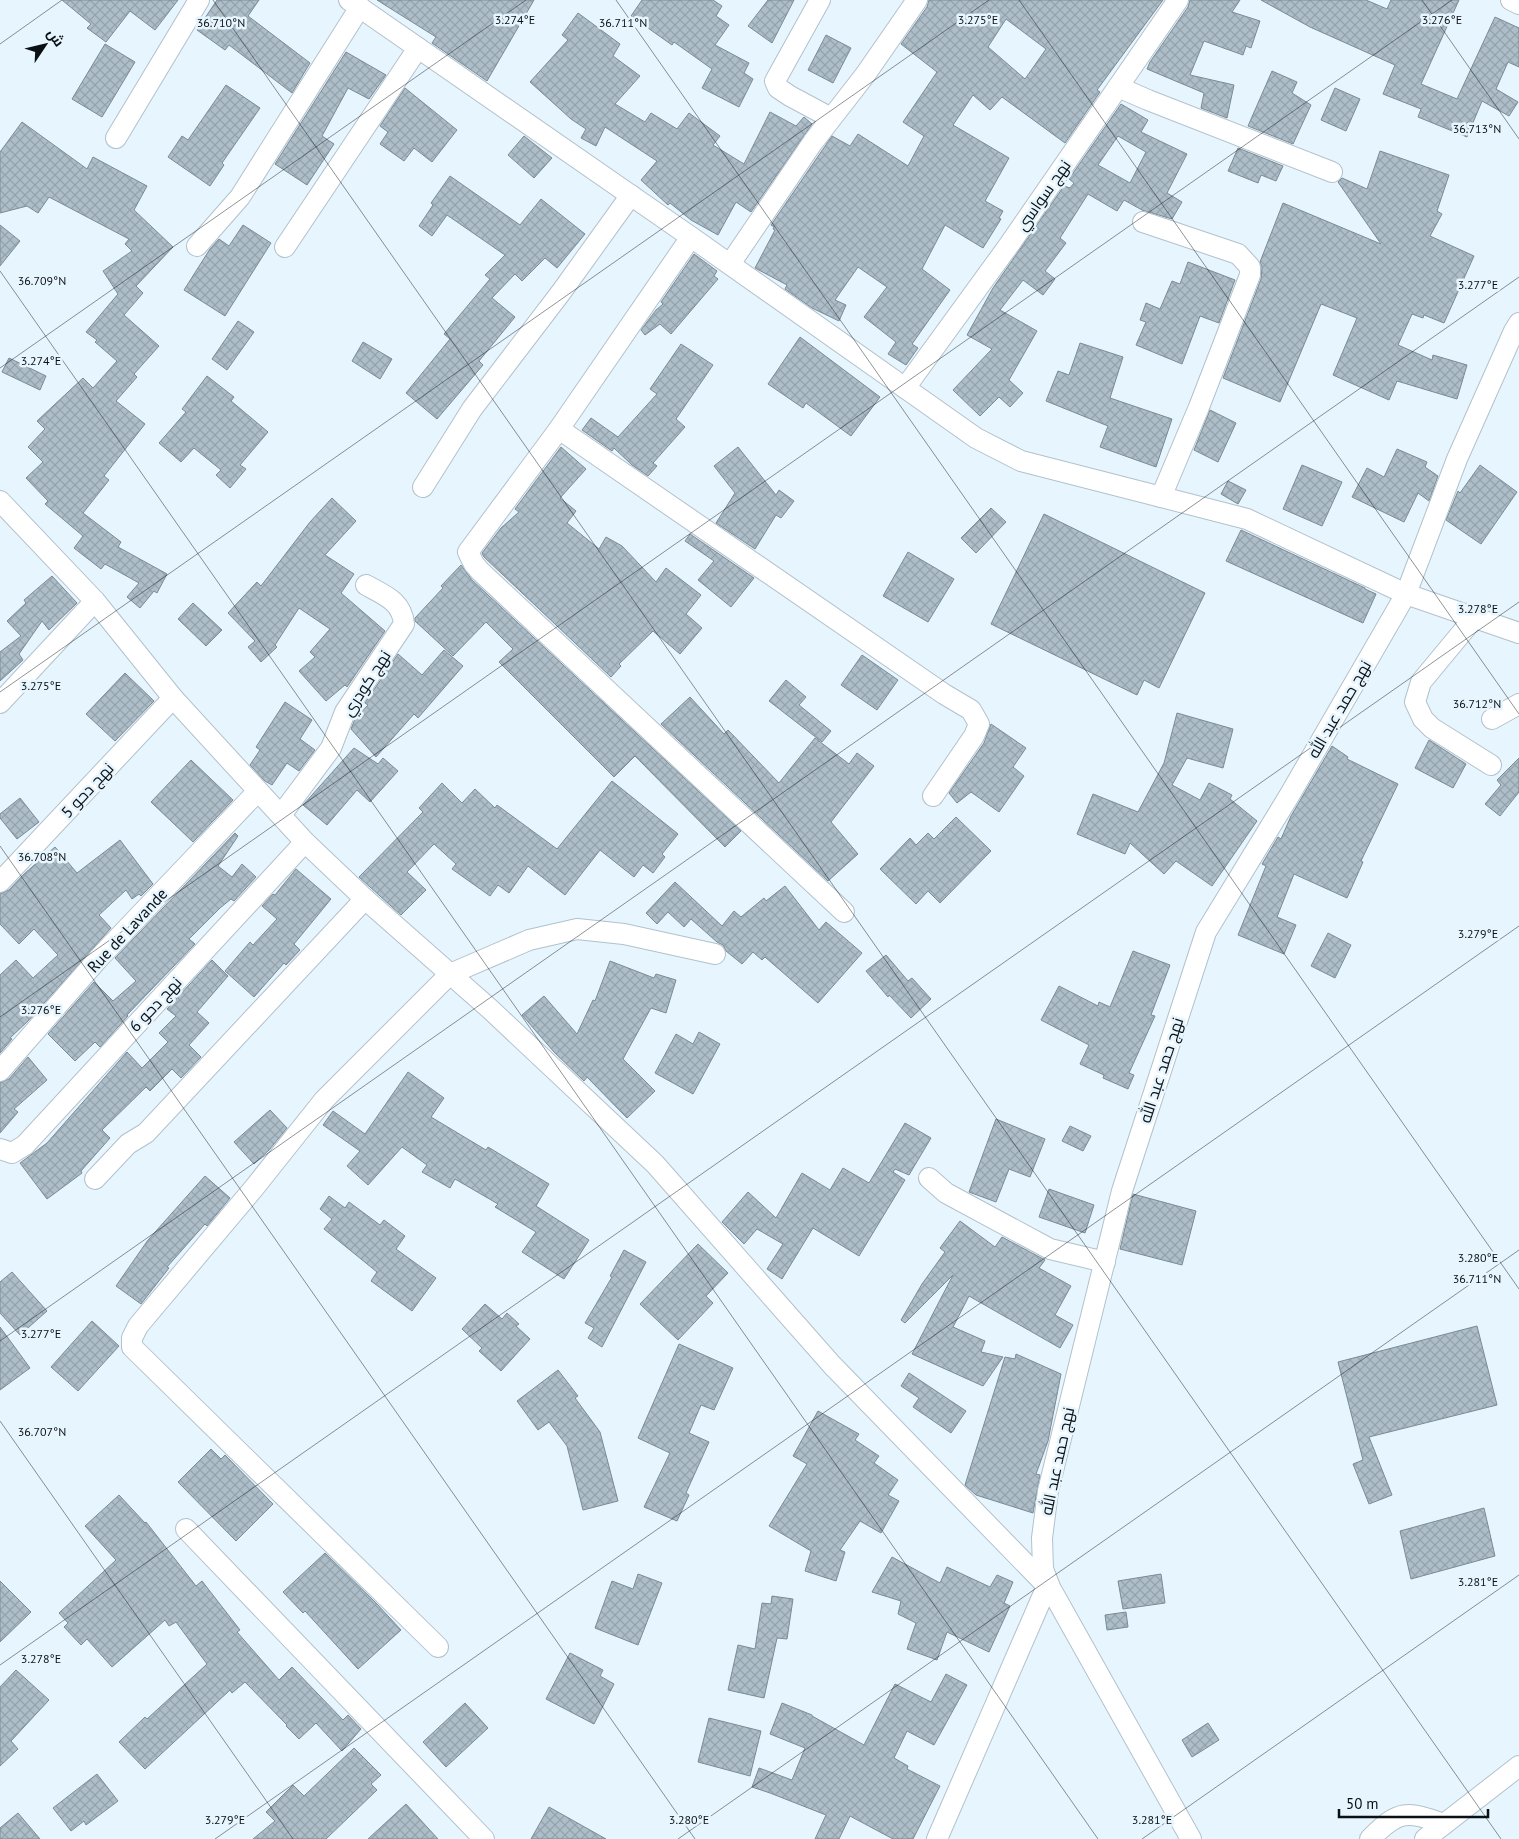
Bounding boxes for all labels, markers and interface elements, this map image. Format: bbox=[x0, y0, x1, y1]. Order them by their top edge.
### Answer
text: 3.274°E bbox=[495, 12, 535, 27]
text: 3.275°E bbox=[958, 12, 998, 27]
text: 3.276°E bbox=[1422, 12, 1462, 27]
text: 36.710°N bbox=[197, 15, 245, 30]
text: 36.711°N bbox=[599, 15, 647, 30]
north arrow bbox=[20, 20, 70, 70]
text: ش bbox=[43, 25, 68, 50]
text: 36.713°N bbox=[1453, 121, 1501, 136]
street label: نهج سواسي bbox=[1011, 156, 1077, 236]
text: 36.709°N bbox=[18, 273, 66, 288]
text: 3.277°E bbox=[1458, 277, 1498, 292]
text: 3.274°E bbox=[21, 353, 61, 368]
text: 3.278°E bbox=[1458, 601, 1498, 616]
street label: نهج كودري bbox=[337, 646, 398, 722]
street label: نهج حمد عبد الله bbox=[1303, 656, 1377, 763]
text: 3.275°E bbox=[21, 678, 61, 693]
text: 36.712°N bbox=[1453, 696, 1501, 711]
street label: نهج دحو 5 bbox=[56, 758, 119, 823]
text: 36.708°N bbox=[18, 849, 66, 864]
street label: Rue de Lavande bbox=[83, 884, 171, 976]
text: 3.279°E bbox=[1458, 926, 1498, 941]
street label: نهج دحو 6 bbox=[124, 972, 187, 1037]
text: 3.276°E bbox=[21, 1002, 61, 1017]
street label: نهج حمد عبد الله bbox=[1135, 1015, 1189, 1126]
text: 3.280°E bbox=[1458, 1250, 1498, 1265]
text: 36.711°N bbox=[1453, 1271, 1501, 1286]
text: 3.277°E bbox=[21, 1326, 61, 1341]
street label: نهج حمد عبد الله bbox=[1036, 1405, 1080, 1517]
text: 36.707°N bbox=[18, 1424, 66, 1439]
text: 3.281°E bbox=[1458, 1574, 1498, 1589]
text: 3.278°E bbox=[21, 1651, 61, 1666]
scale bar bbox=[1339, 1786, 1488, 1818]
text: 50 m bbox=[1346, 1794, 1379, 1813]
text: 3.279°E bbox=[205, 1812, 245, 1827]
text: 3.280°E bbox=[669, 1812, 709, 1827]
text: 3.281°E bbox=[1132, 1812, 1172, 1827]

